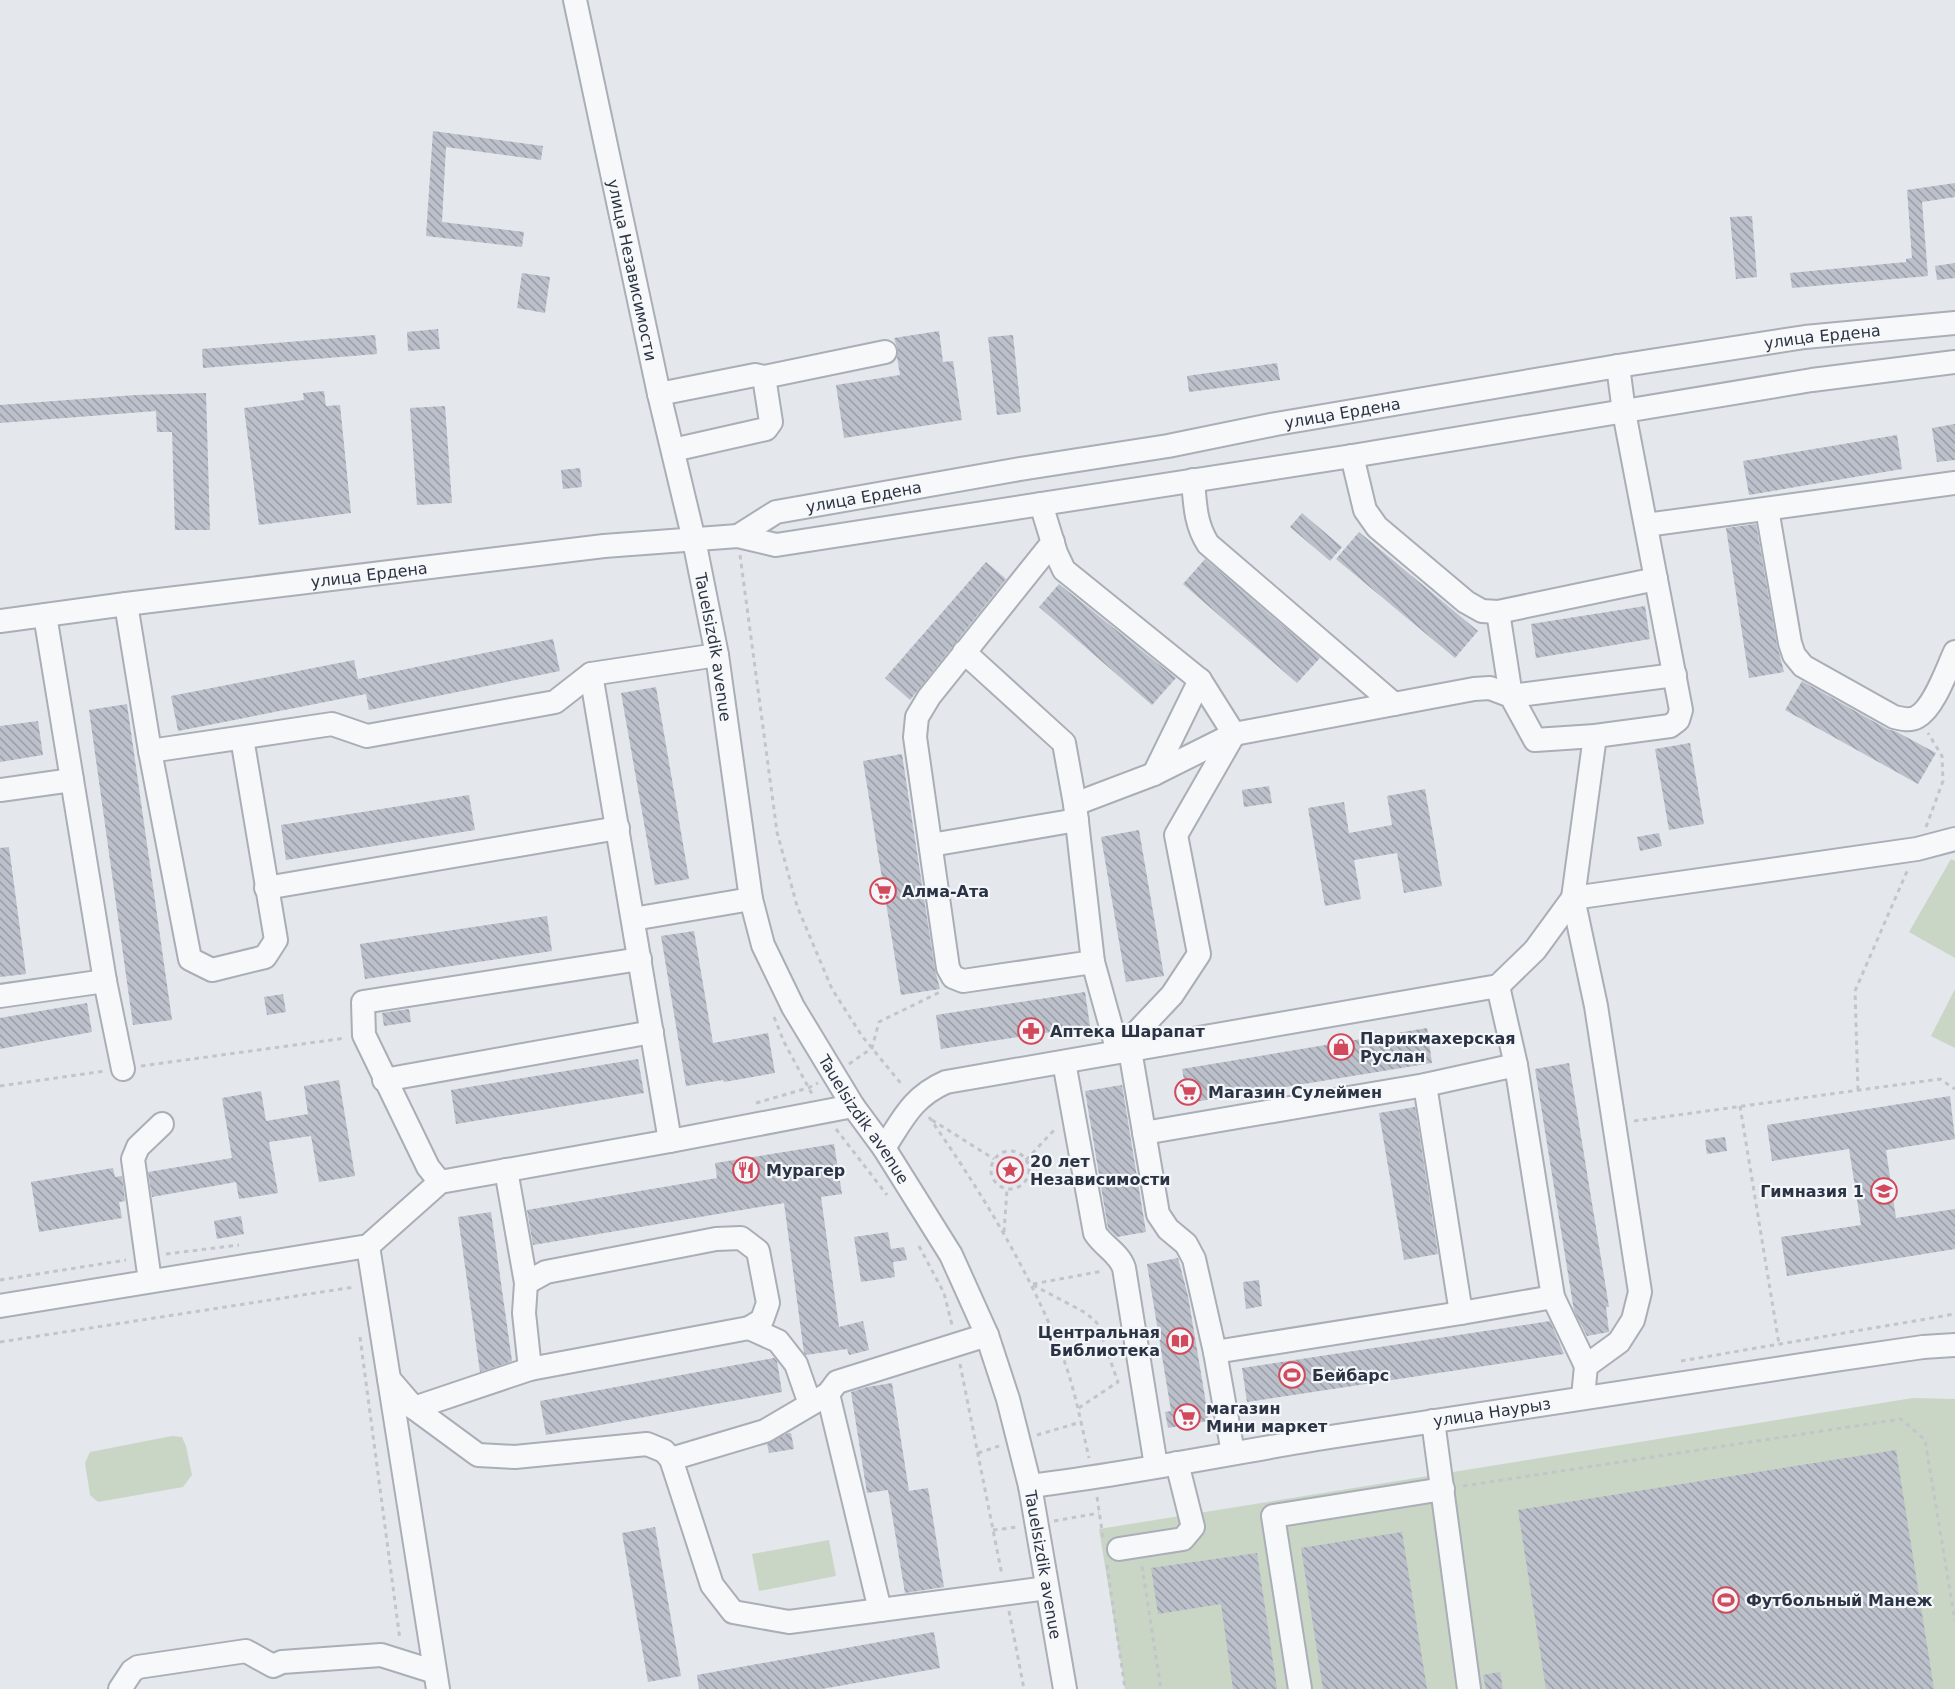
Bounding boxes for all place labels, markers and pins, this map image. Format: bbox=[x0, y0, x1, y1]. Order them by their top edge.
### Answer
supermarket icon: Алма-Ата bbox=[868, 876, 898, 906]
place label: Алма-Ата bbox=[902, 882, 989, 901]
pharmacy icon: Аптека Шарапат bbox=[1016, 1016, 1046, 1046]
place label: Аптека Шарапат bbox=[1050, 1022, 1205, 1041]
place label: Парикмахерская Руслан bbox=[1360, 1029, 1516, 1066]
shop icon: Парикмахерская Руслан bbox=[1326, 1032, 1356, 1062]
supermarket icon: Магазин Сулеймен bbox=[1173, 1077, 1203, 1107]
place label: Магазин Сулеймен bbox=[1208, 1083, 1382, 1102]
place label: 20 лет Независимости bbox=[1030, 1152, 1170, 1189]
restaurant icon: Мурагер bbox=[731, 1155, 761, 1185]
place icon: 20 лет Независимости bbox=[995, 1155, 1025, 1185]
place label: Мурагер bbox=[766, 1161, 845, 1180]
school or university icon: Гимназия 1 bbox=[1869, 1176, 1899, 1206]
place label: Гимназия 1 bbox=[1760, 1182, 1864, 1201]
place label: Центральная Библиотека bbox=[1038, 1323, 1160, 1360]
library icon: Центральная Библиотека bbox=[1165, 1326, 1195, 1356]
sports icon: Бейбарс bbox=[1277, 1360, 1307, 1390]
place label: Бейбарс bbox=[1312, 1366, 1389, 1385]
place label: магазин Мини маркет bbox=[1206, 1399, 1328, 1436]
supermarket icon: магазин Мини маркет bbox=[1172, 1402, 1202, 1432]
sports icon: Футбольный Манеж bbox=[1711, 1585, 1741, 1615]
place label: Футбольный Манеж bbox=[1746, 1591, 1933, 1610]

